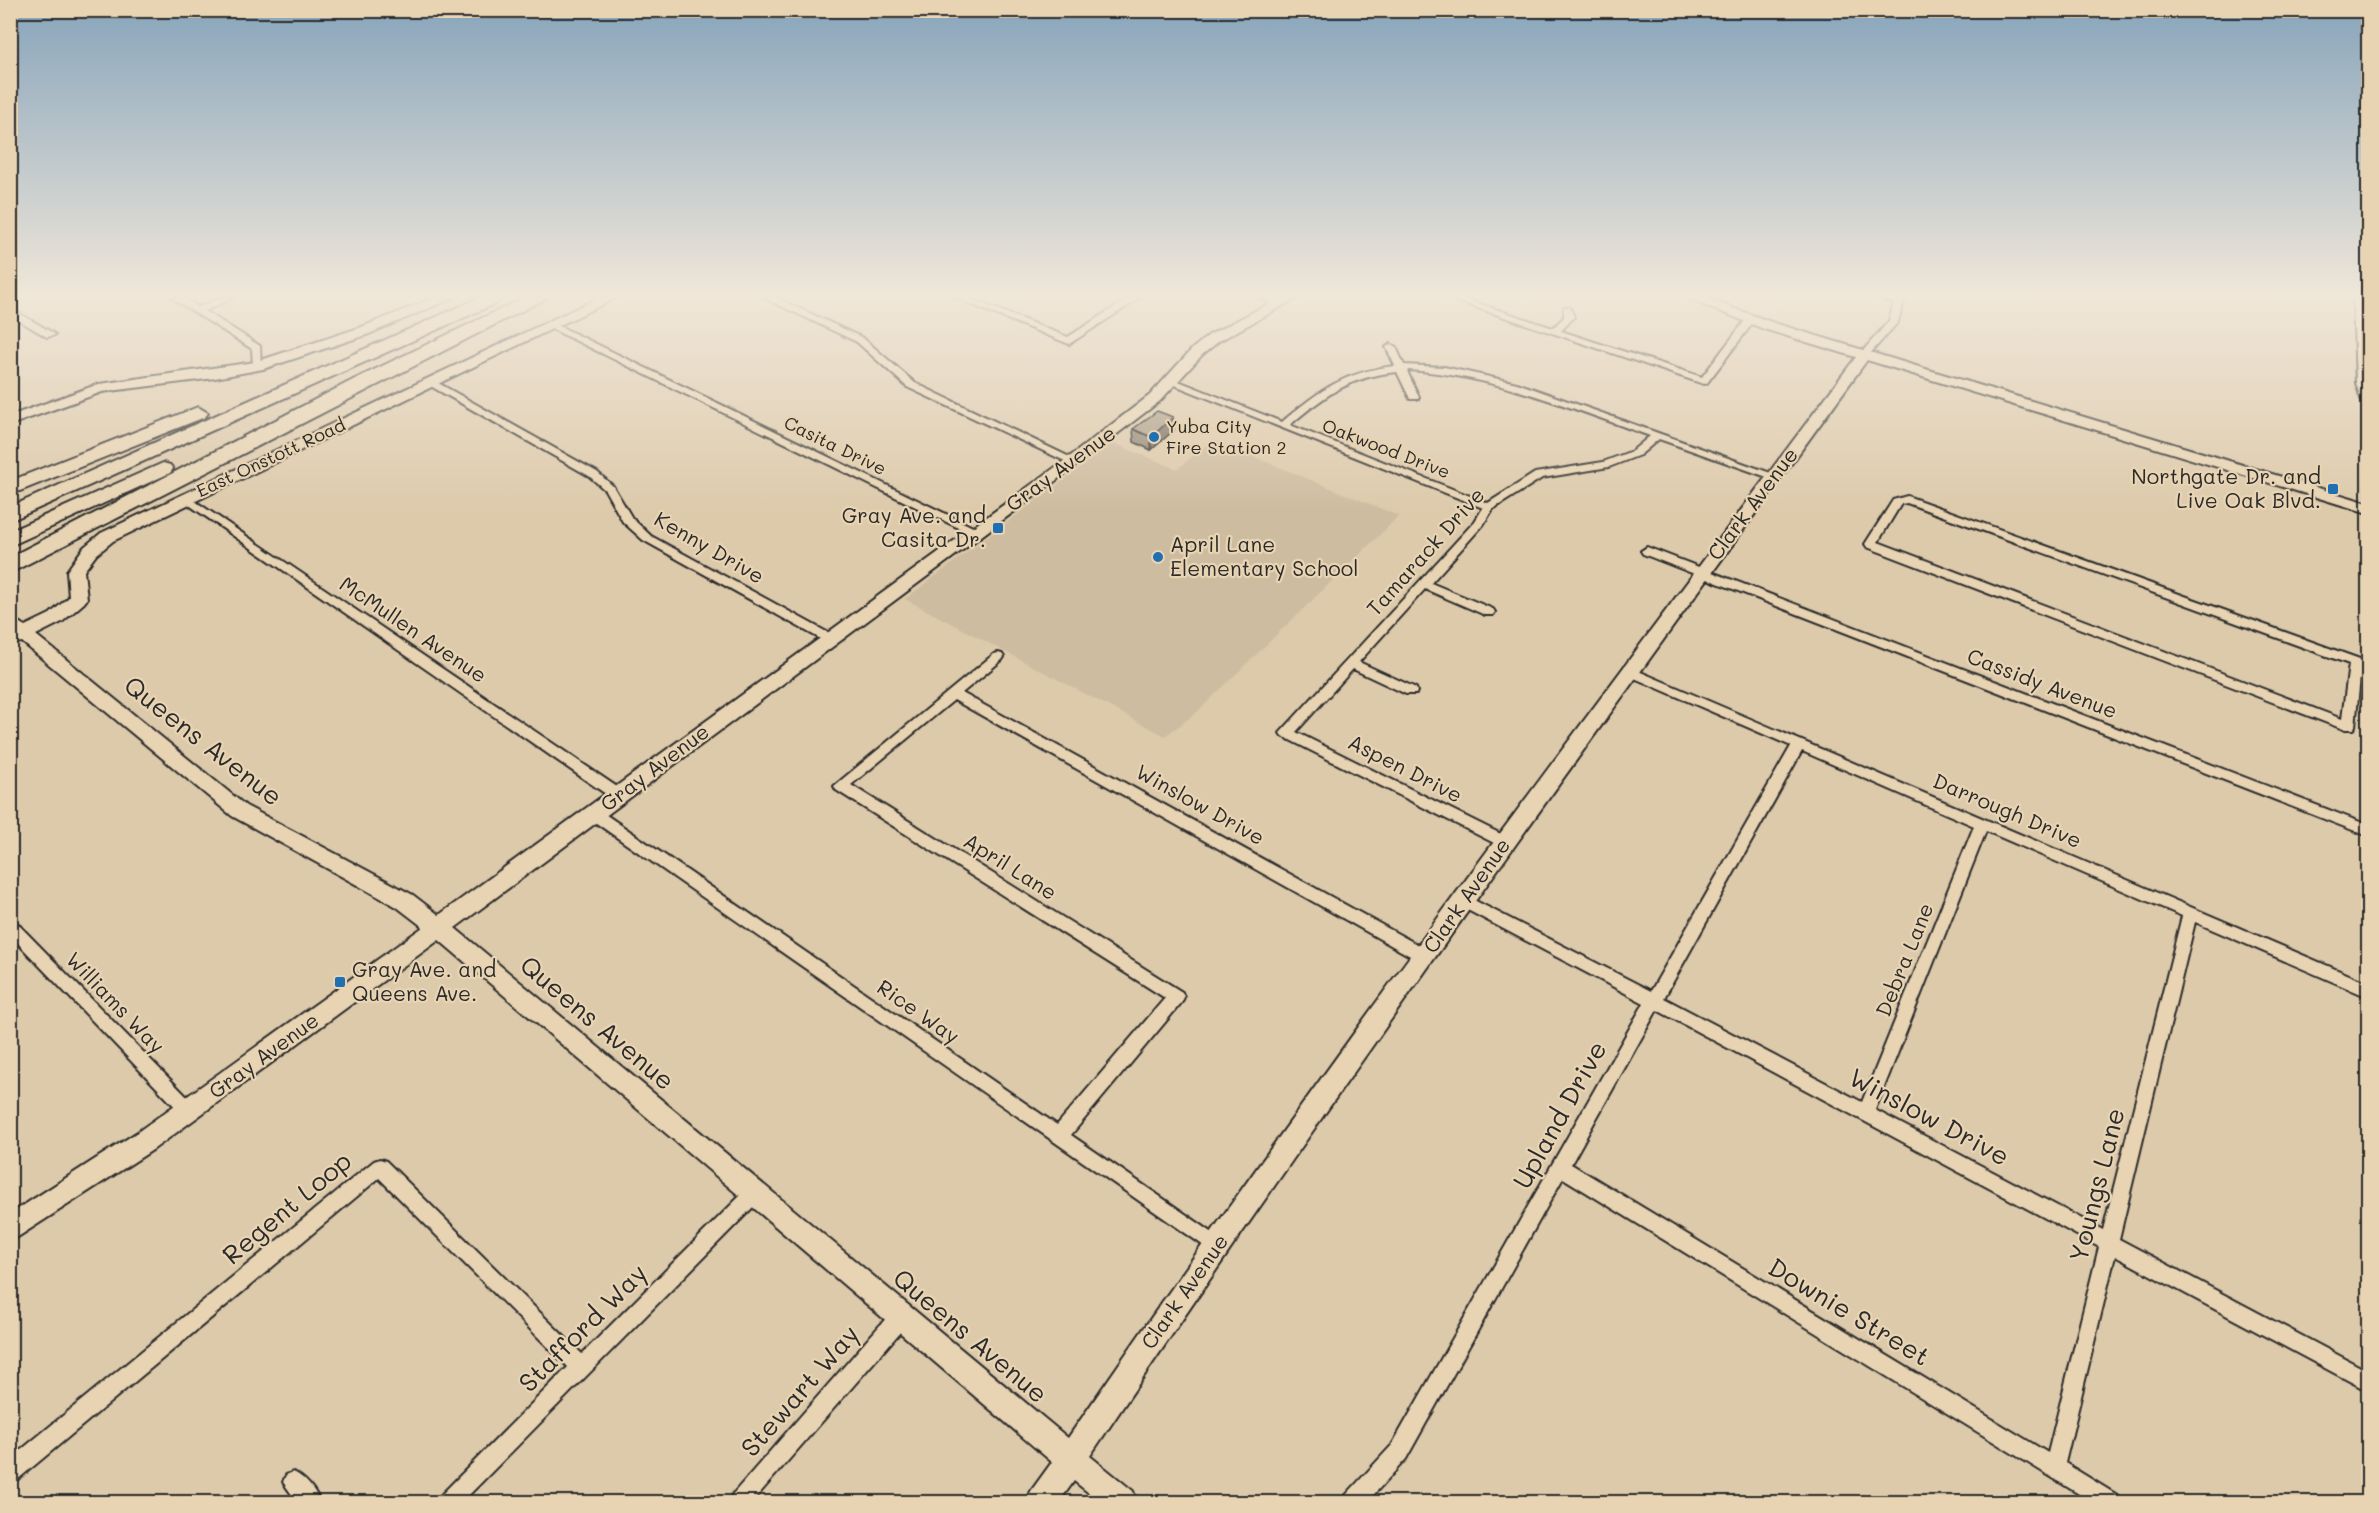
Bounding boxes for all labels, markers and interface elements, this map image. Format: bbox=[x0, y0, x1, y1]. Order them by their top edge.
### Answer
street label: Casita Drive bbox=[780, 410, 890, 480]
street label: East Onstott Road bbox=[192, 412, 349, 502]
street label: Oakwood Drive bbox=[1319, 413, 1454, 483]
place label: Yuba City Fire Station 2 bbox=[1166, 414, 1287, 459]
street label: Gray Avenue bbox=[1000, 419, 1120, 517]
marker: Yuba City Fire Station 2 bbox=[1147, 430, 1161, 444]
street label: Clark Avenue bbox=[1701, 441, 1803, 565]
place label: Northgate Dr. and Live Oak Blvd. bbox=[2131, 462, 2321, 513]
street label: Tamarack Drive bbox=[1360, 481, 1490, 621]
marker: Northgate Dr. and Live Oak Blvd. bbox=[2326, 482, 2340, 496]
place label: Gray Ave. and Casita Dr. bbox=[842, 501, 986, 552]
street label: Kenny Drive bbox=[650, 504, 769, 589]
marker: Gray Ave. and Casita Dr. bbox=[991, 521, 1005, 535]
place label: April Lane Elementary School bbox=[1170, 530, 1358, 581]
marker: April Lane Elementary School bbox=[1151, 550, 1165, 564]
street label: McMullen Avenue bbox=[335, 570, 493, 688]
street label: Cassidy Avenue bbox=[1964, 642, 2121, 724]
street label: Queens Avenue bbox=[117, 668, 290, 813]
street label: Gray Avenue bbox=[594, 717, 714, 817]
street label: Aspen Drive bbox=[1344, 727, 1467, 808]
street label: Winslow Drive bbox=[1132, 757, 1270, 850]
street label: Darrough Drive bbox=[1929, 766, 2086, 853]
street label: April Lane bbox=[959, 826, 1063, 905]
street label: Clark Avenue bbox=[1416, 832, 1515, 958]
street label: Debra Lane bbox=[1869, 899, 1939, 1020]
street label: Williams Way bbox=[61, 945, 171, 1058]
street label: Queens Avenue bbox=[513, 947, 682, 1097]
place label: Gray Ave. and Queens Ave. bbox=[352, 955, 496, 1006]
street label: Rice Way bbox=[872, 973, 965, 1049]
marker: Gray Ave. and Queens Ave. bbox=[333, 975, 347, 989]
street label: Gray Avenue bbox=[203, 1006, 323, 1104]
street label: Upland Drive bbox=[1504, 1035, 1614, 1194]
street label: Winslow Drive bbox=[1843, 1060, 2016, 1173]
street label: Youngs Lane bbox=[2060, 1104, 2132, 1265]
street label: Regent Loop bbox=[215, 1143, 358, 1271]
street label: Clark Avenue bbox=[1134, 1228, 1233, 1354]
street label: Downie Street bbox=[1762, 1249, 1937, 1373]
street label: Stafford Way bbox=[511, 1256, 654, 1399]
street label: Queens Avenue bbox=[886, 1260, 1055, 1410]
street label: Stewart Way bbox=[733, 1317, 866, 1463]

